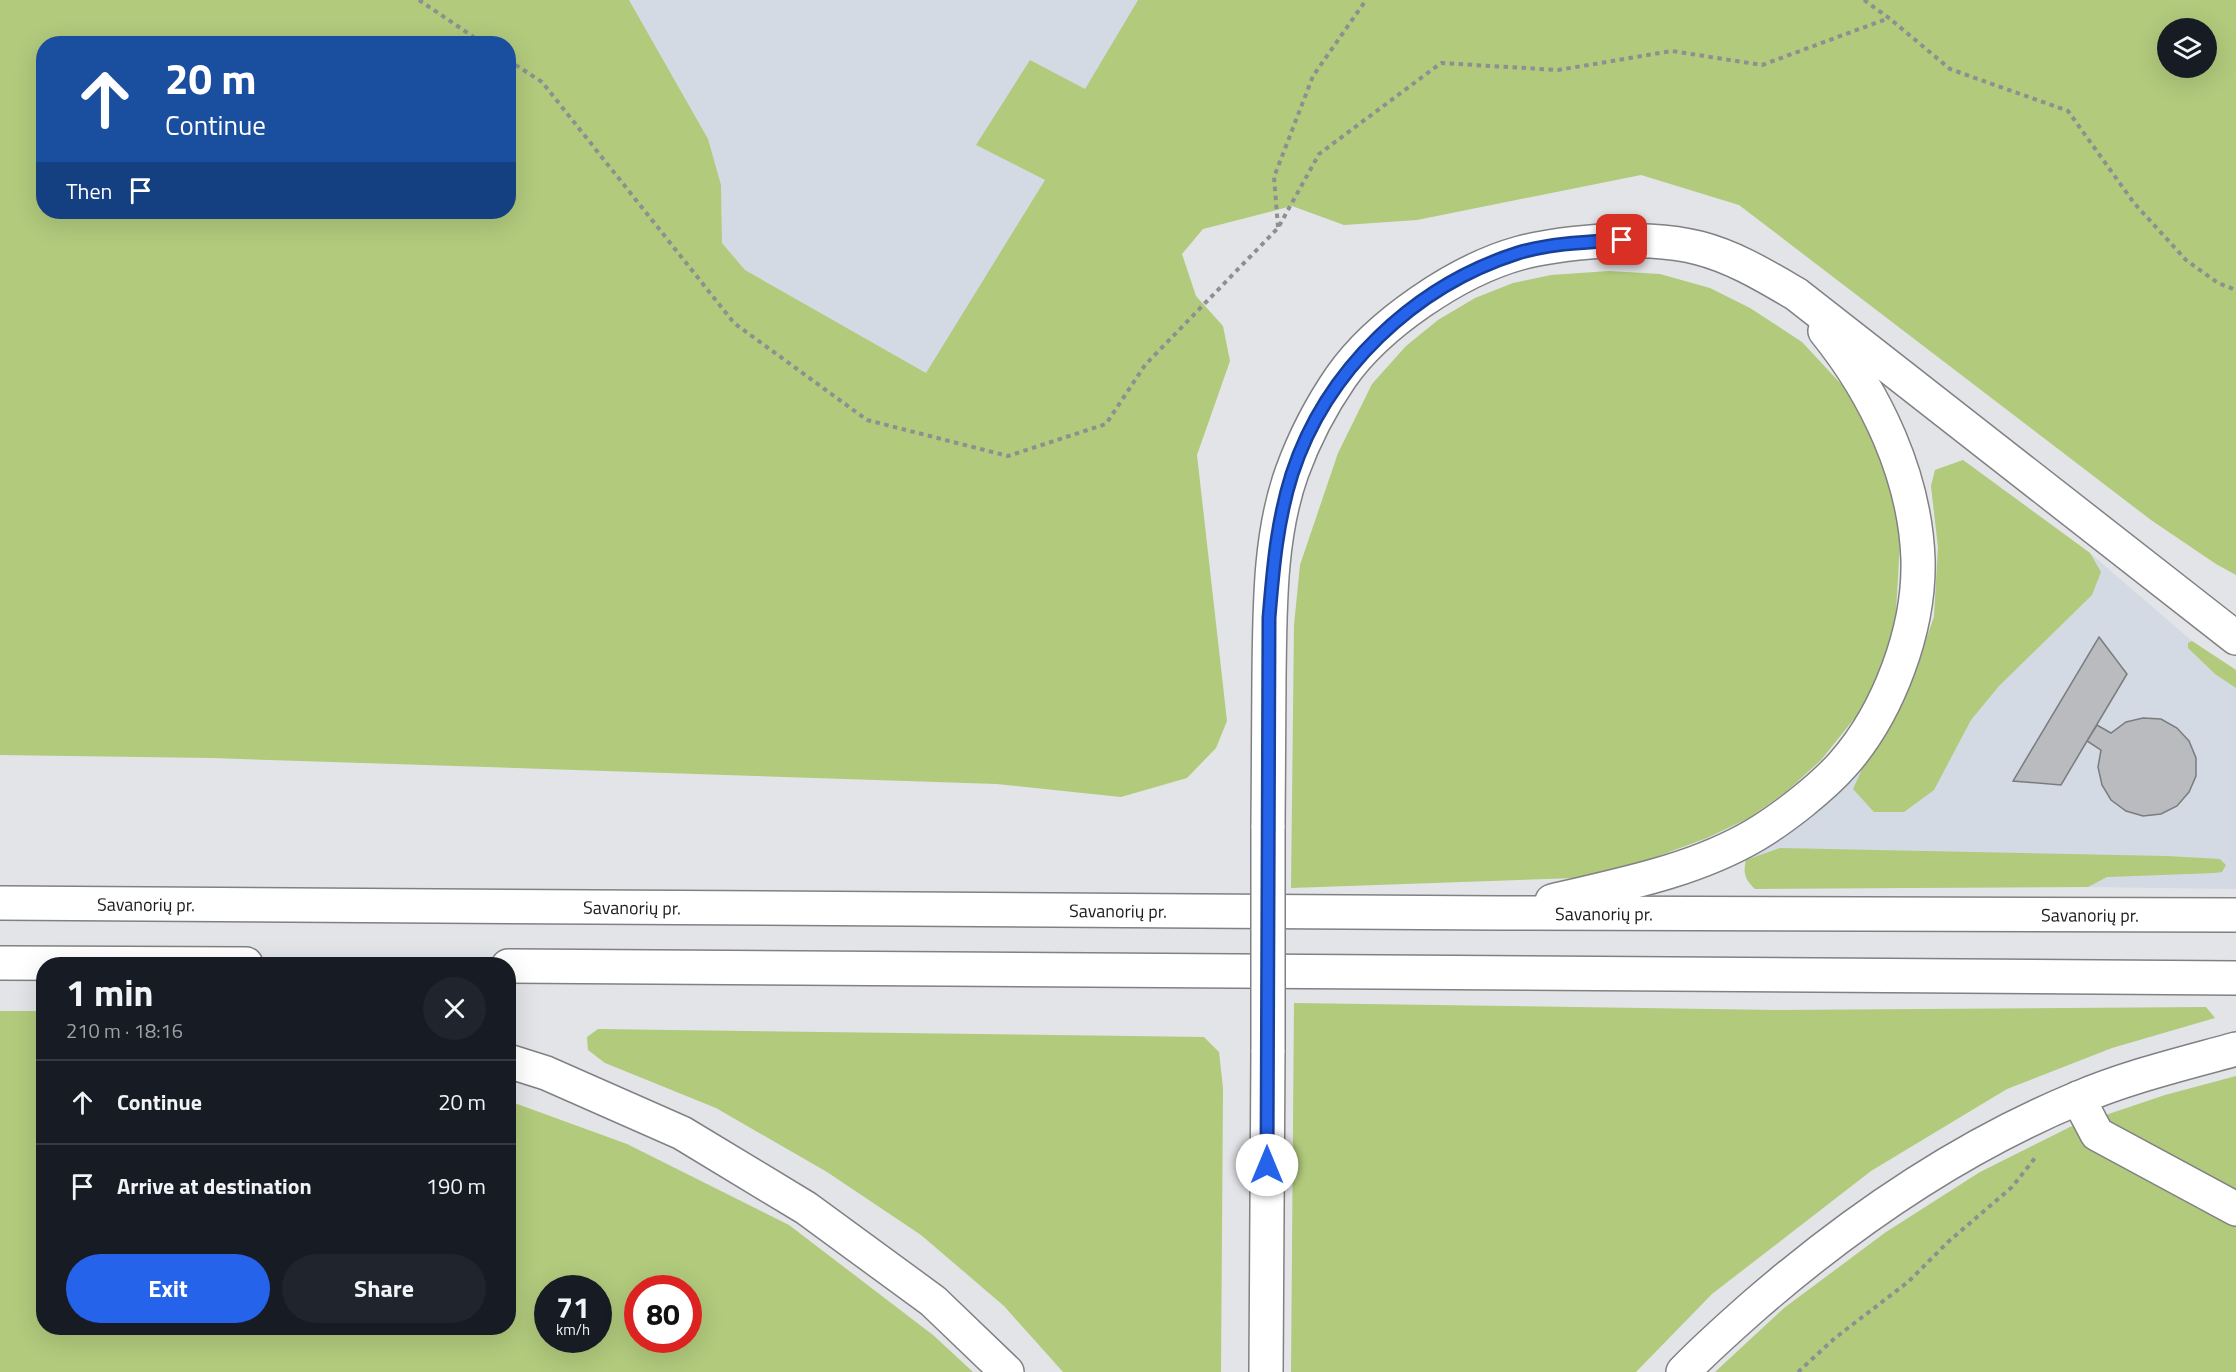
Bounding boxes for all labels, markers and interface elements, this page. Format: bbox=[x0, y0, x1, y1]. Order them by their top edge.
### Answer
map controls bbox=[2157, 18, 2217, 78]
button: layers bbox=[2157, 18, 2217, 78]
text: 20 m bbox=[165, 46, 257, 110]
icon: ahead bbox=[66, 60, 144, 138]
text: Continue bbox=[165, 104, 266, 145]
text: Then bbox=[66, 174, 112, 208]
icon: arrive bbox=[124, 174, 157, 207]
pin bbox=[1596, 214, 1647, 265]
icon: arrive bbox=[1605, 223, 1638, 256]
street label: Savanorių pr. bbox=[97, 890, 195, 918]
street label: Savanorių pr. bbox=[583, 893, 681, 921]
street label: Savanorių pr. bbox=[1069, 897, 1167, 924]
street label: Savanorių pr. bbox=[1555, 900, 1653, 927]
street label: Savanorių pr. bbox=[2041, 901, 2139, 928]
text: 1 min bbox=[66, 965, 153, 1020]
button: close bbox=[423, 977, 486, 1040]
text: 210 m · 18:16 bbox=[66, 1015, 183, 1046]
text: Continue bbox=[117, 1085, 202, 1119]
text: 20 m bbox=[438, 1085, 486, 1119]
icon: ahead bbox=[66, 1086, 99, 1119]
position arrow bbox=[1235, 1133, 1299, 1197]
text: Arrive at destination bbox=[117, 1169, 312, 1203]
text: 190 m bbox=[426, 1169, 486, 1203]
icon: arrive bbox=[66, 1170, 99, 1203]
button: Exit bbox=[66, 1254, 270, 1323]
button: Share bbox=[282, 1254, 486, 1323]
speed limit sign: 80 bbox=[624, 1275, 702, 1353]
text: 71 bbox=[556, 1284, 590, 1330]
text: km/h bbox=[556, 1318, 590, 1341]

